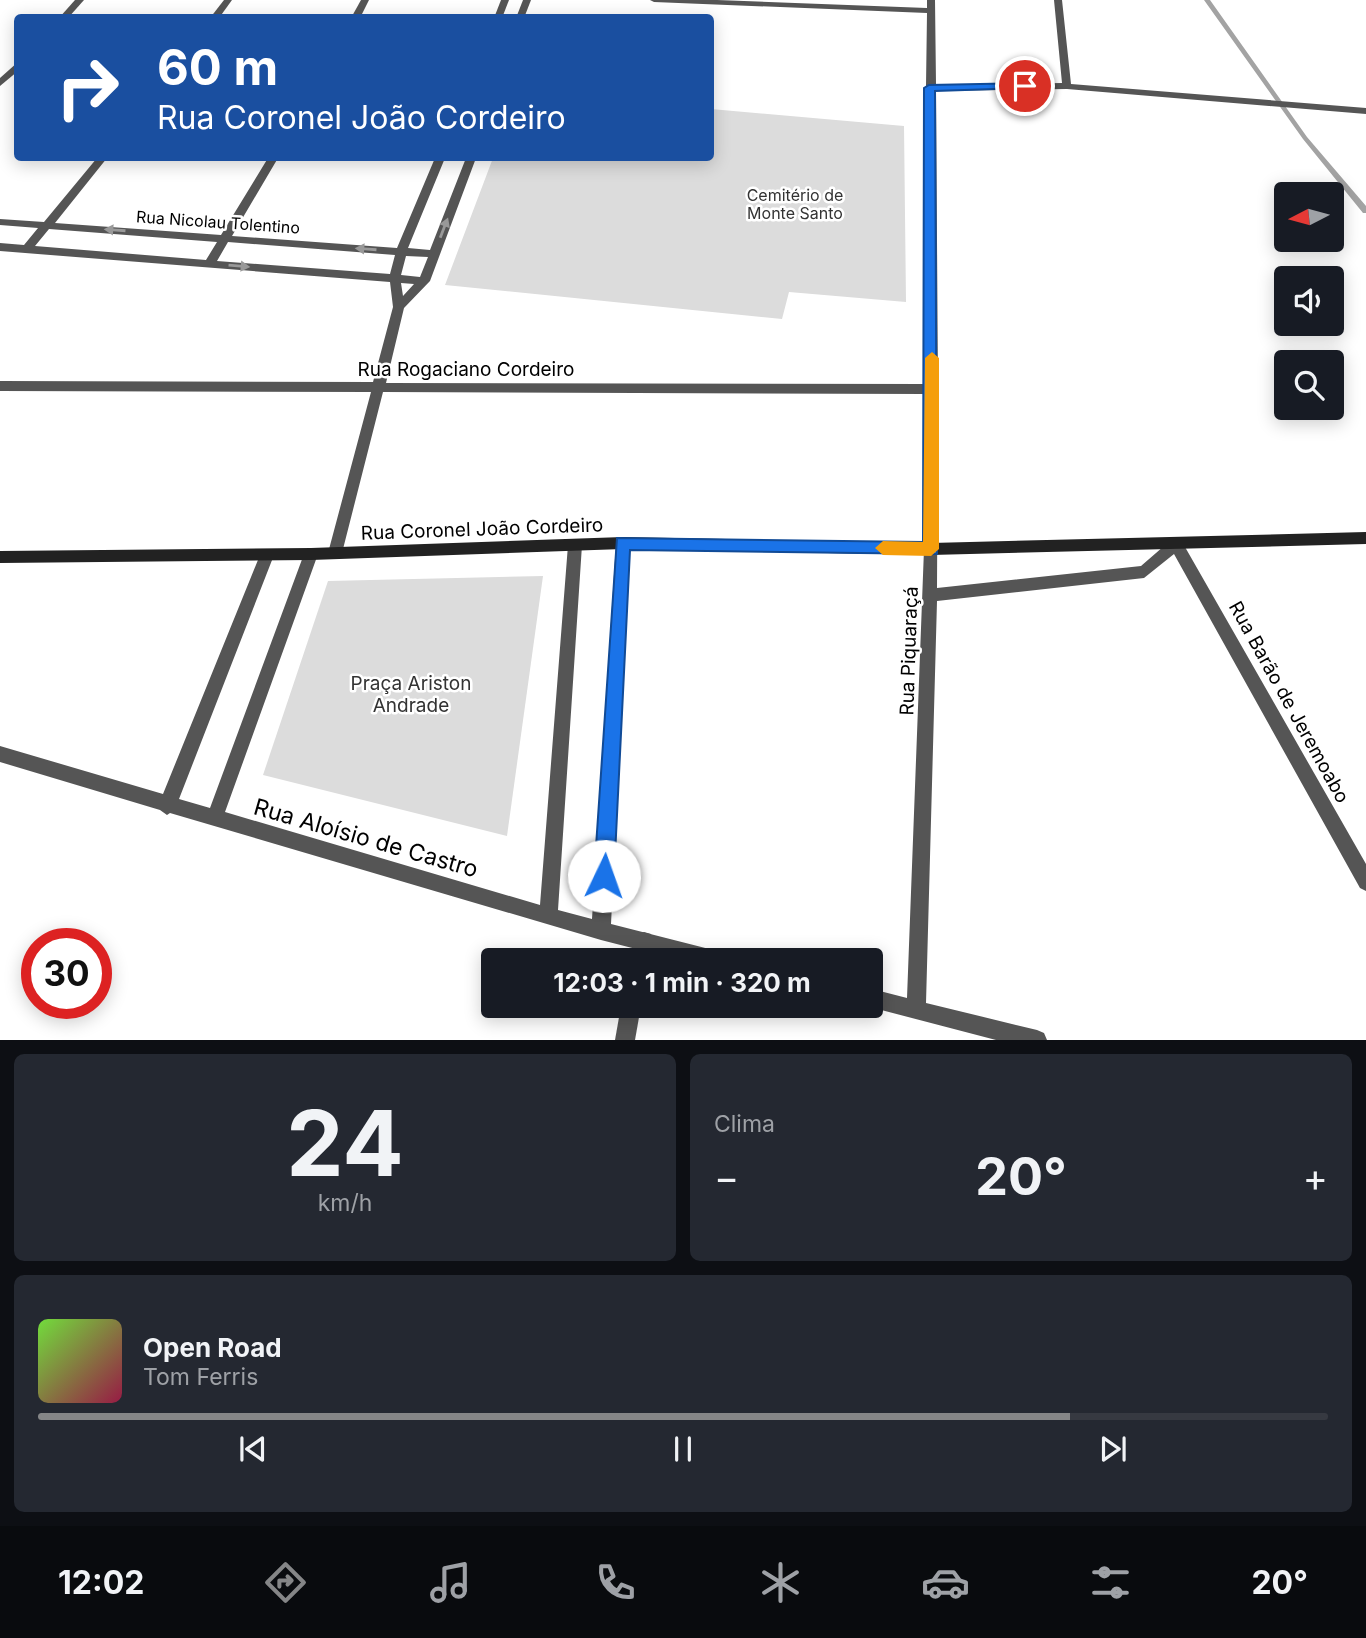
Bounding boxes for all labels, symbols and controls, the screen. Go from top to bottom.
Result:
text: 60 m [157,38,278,97]
icon: right [42,42,133,133]
pin [995,56,1055,116]
icon: arrive [1006,67,1044,105]
text: Rua Coronel João Cordeiro [157,98,566,137]
north arrow [1274,182,1344,252]
map controls [1274,182,1344,420]
park label: Cemitério de Monte Santo [747,185,843,223]
street label: Rua Nicolau Tolentino [135,206,301,238]
one-way arrow [439,217,450,238]
one-way arrow [104,224,126,235]
one-way arrow [355,243,377,254]
one-way arrow [228,261,250,272]
button: sound [1274,266,1344,336]
button: search [1274,350,1344,420]
street label: Rua Rogaciano Cordeiro [358,358,574,381]
street label: Rua Coronel João Cordeiro [360,513,604,545]
street label: Rua Piquaraçá [895,586,923,716]
street label: Rua Barão de Jeremoabo [1224,597,1354,807]
park label: Praça Ariston Andrade [351,672,471,717]
street label: Rua Aloísio de Castro [251,793,481,883]
position arrow [567,839,641,913]
speed limit sign: 30 [21,928,112,1019]
text: 12:03 · 1 min · 320 m [553,967,811,998]
text: 24 [286,1088,404,1198]
text: Clima [714,1110,775,1138]
text: 20° [975,1145,1067,1208]
text: − [714,1154,739,1200]
text: + [1303,1154,1328,1200]
text: km/h [318,1189,372,1217]
text: Open Road [143,1332,282,1363]
text: Tom Ferris [143,1363,258,1391]
icon: previous [234,1430,272,1468]
icon: pause [664,1430,702,1468]
icon: next [1094,1430,1132,1468]
icon: directions [261,1558,310,1607]
icon: music [426,1558,475,1607]
icon: phone [591,1558,640,1607]
icon: climate [756,1558,805,1607]
icon: car [921,1558,970,1607]
icon: filters [1086,1558,1135,1607]
text: 12:02 [58,1563,144,1602]
text: 20° [1251,1563,1308,1602]

